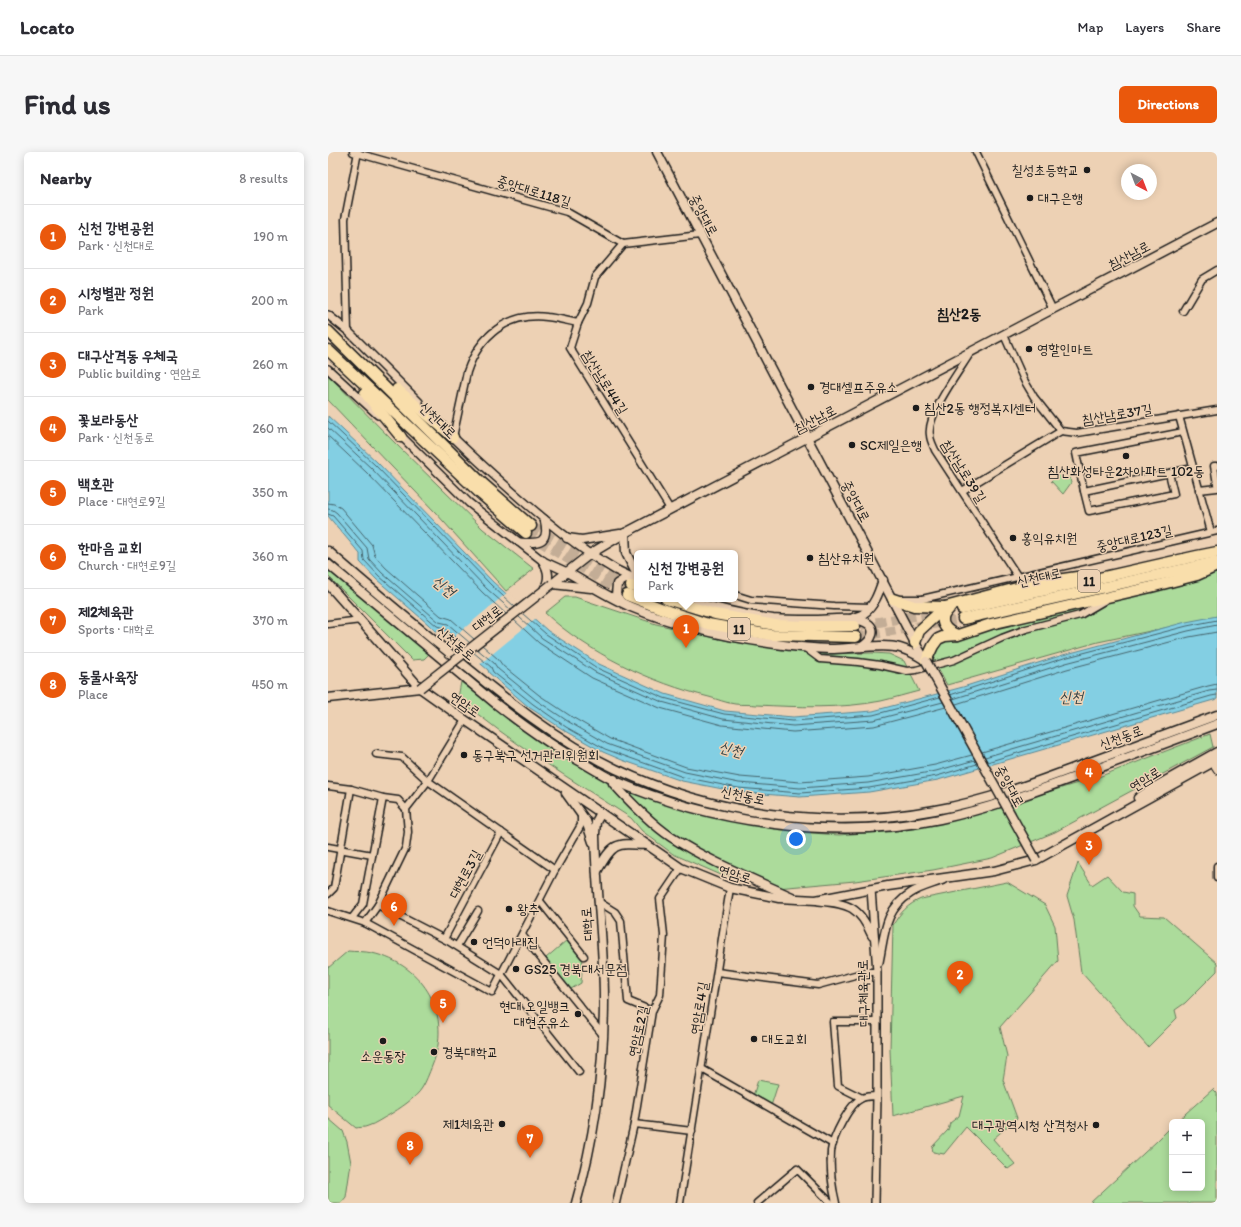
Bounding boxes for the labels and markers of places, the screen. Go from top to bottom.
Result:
place label: 칠성초등학교 [1011,162,1079,179]
marker: 칠성초등학교 [1082,165,1092,175]
place label: 대구은행 [1038,190,1083,207]
marker: 대구은행 [1025,193,1035,203]
place label: 영할인마트 [1037,341,1093,358]
marker: 영할인마트 [1024,344,1034,354]
place label: 경대셀프주유소 [819,379,898,396]
marker: 경대셀프주유소 [806,382,816,392]
place label: 침산2동 행정복지센터 [924,400,1036,417]
marker: 침산2동 행정복지센터 [911,403,921,413]
place label: SC제일은행 [860,437,922,454]
marker: SC제일은행 [847,440,857,450]
marker: 침산화성타운2차아파트 102동 [1121,451,1131,461]
place label: 침산화성타운2차아파트 102동 [1048,463,1204,480]
place label: 홍익유치원 [1021,530,1077,547]
marker: 홍익유치원 [1008,533,1018,543]
place label: 침산유치원 [818,550,874,567]
marker: 침산유치원 [805,553,815,563]
pin: 1 [673,615,699,648]
place label: 동구북구 선거관리위원회 [472,747,599,764]
marker: 동구북구 선거관리위원회 [459,750,469,760]
pin: 4 [1076,759,1102,792]
pin: 3 [1076,832,1102,865]
pin: 6 [381,893,407,926]
place label: 왕추 [517,901,540,918]
marker: 왕추 [504,904,514,914]
place label: 언덕아래집 [482,934,538,951]
marker: 언덕아래집 [469,937,479,947]
place label: GS25 경북대서문점 [524,961,627,978]
pin: 2 [947,961,973,994]
marker: GS25 경북대서문점 [511,964,521,974]
pin: 5 [430,990,456,1023]
place label: 현대 오일뱅크 대현주유소 [499,998,570,1031]
marker: 현대 오일뱅크 대현주유소 [573,1009,583,1019]
place label: 대도교회 [762,1031,807,1048]
marker: 대도교회 [749,1034,759,1044]
marker: 소운동장 [378,1036,388,1046]
place label: 경북대학교 [442,1044,498,1061]
marker: 경북대학교 [429,1047,439,1057]
place label: 소운동장 [360,1048,406,1065]
place label: 제1체육관 [442,1116,494,1133]
place label: 대구광역시청 산격청사 [972,1117,1089,1134]
marker: 제1체육관 [497,1119,507,1129]
marker: 대구광역시청 산격청사 [1091,1120,1101,1130]
pin: 7 [517,1125,543,1158]
pin: 8 [397,1132,423,1165]

